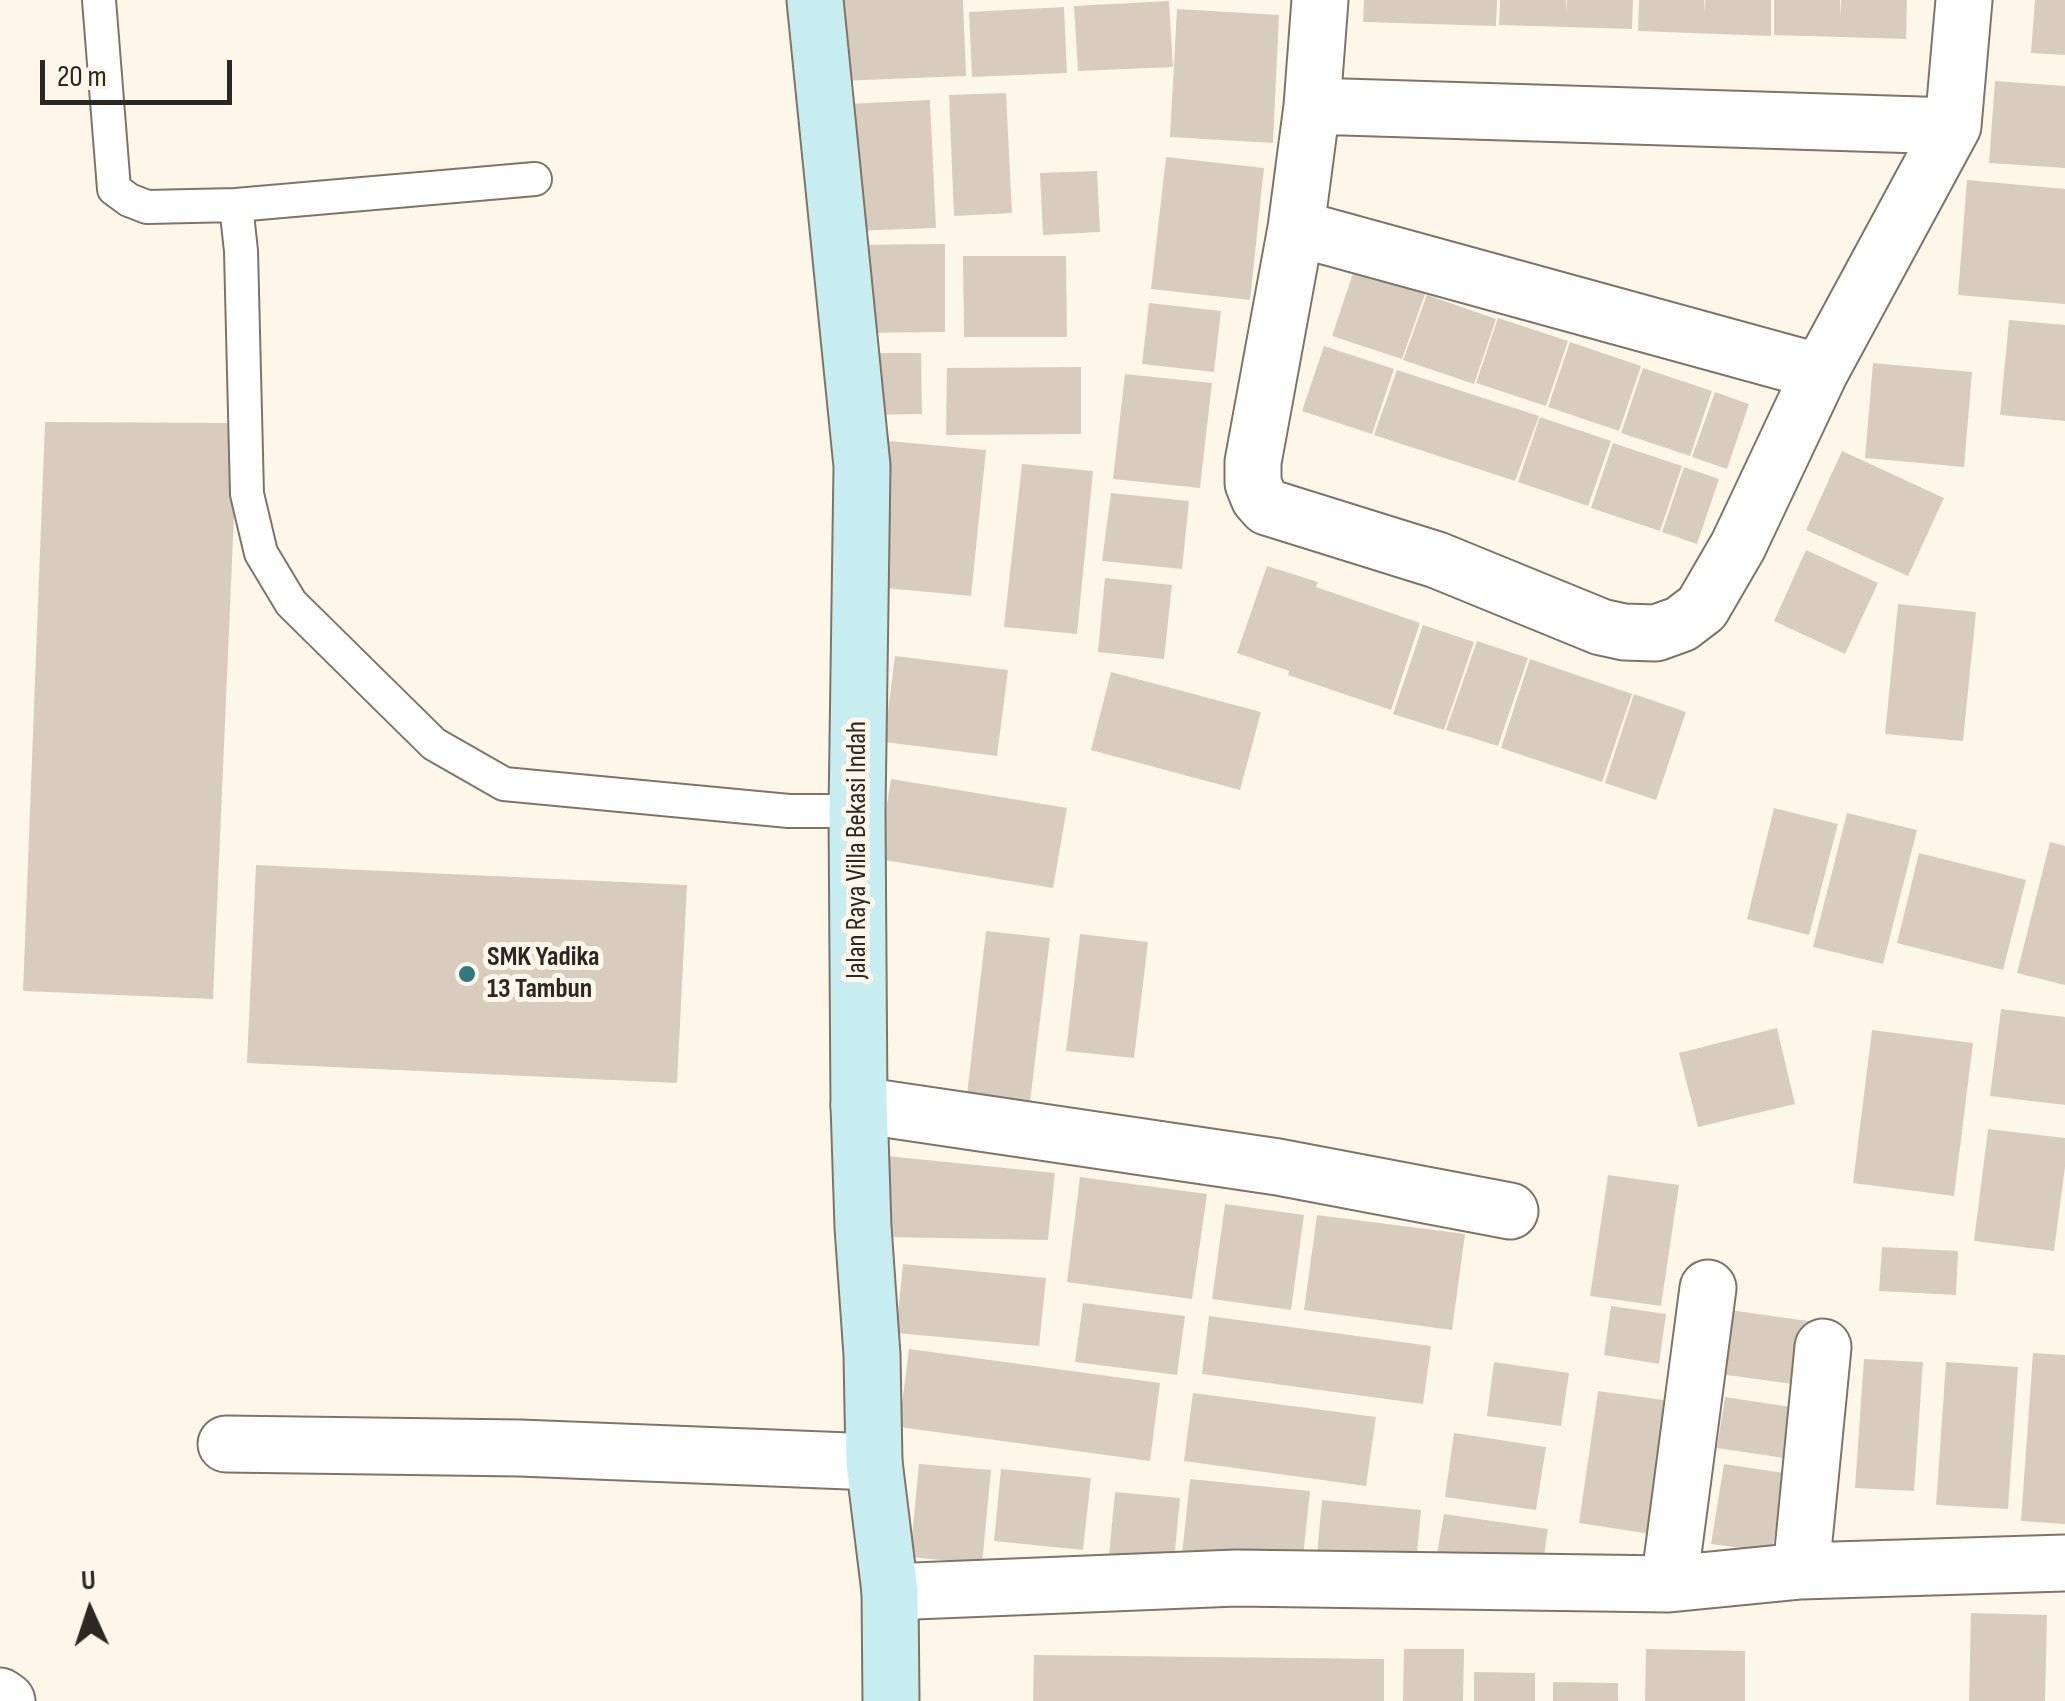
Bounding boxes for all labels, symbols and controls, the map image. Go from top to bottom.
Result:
scale bar [45,40,238,102]
text: 20 m [57,59,107,95]
street label: Jalan Raya Villa Bekasi Indah [841,721,875,979]
place label: SMK Yadika 13 Tambun [487,941,600,1007]
marker: SMK Yadika 13 Tambun [456,963,478,985]
north arrow [40,1561,140,1661]
text: U [80,1564,97,1597]

